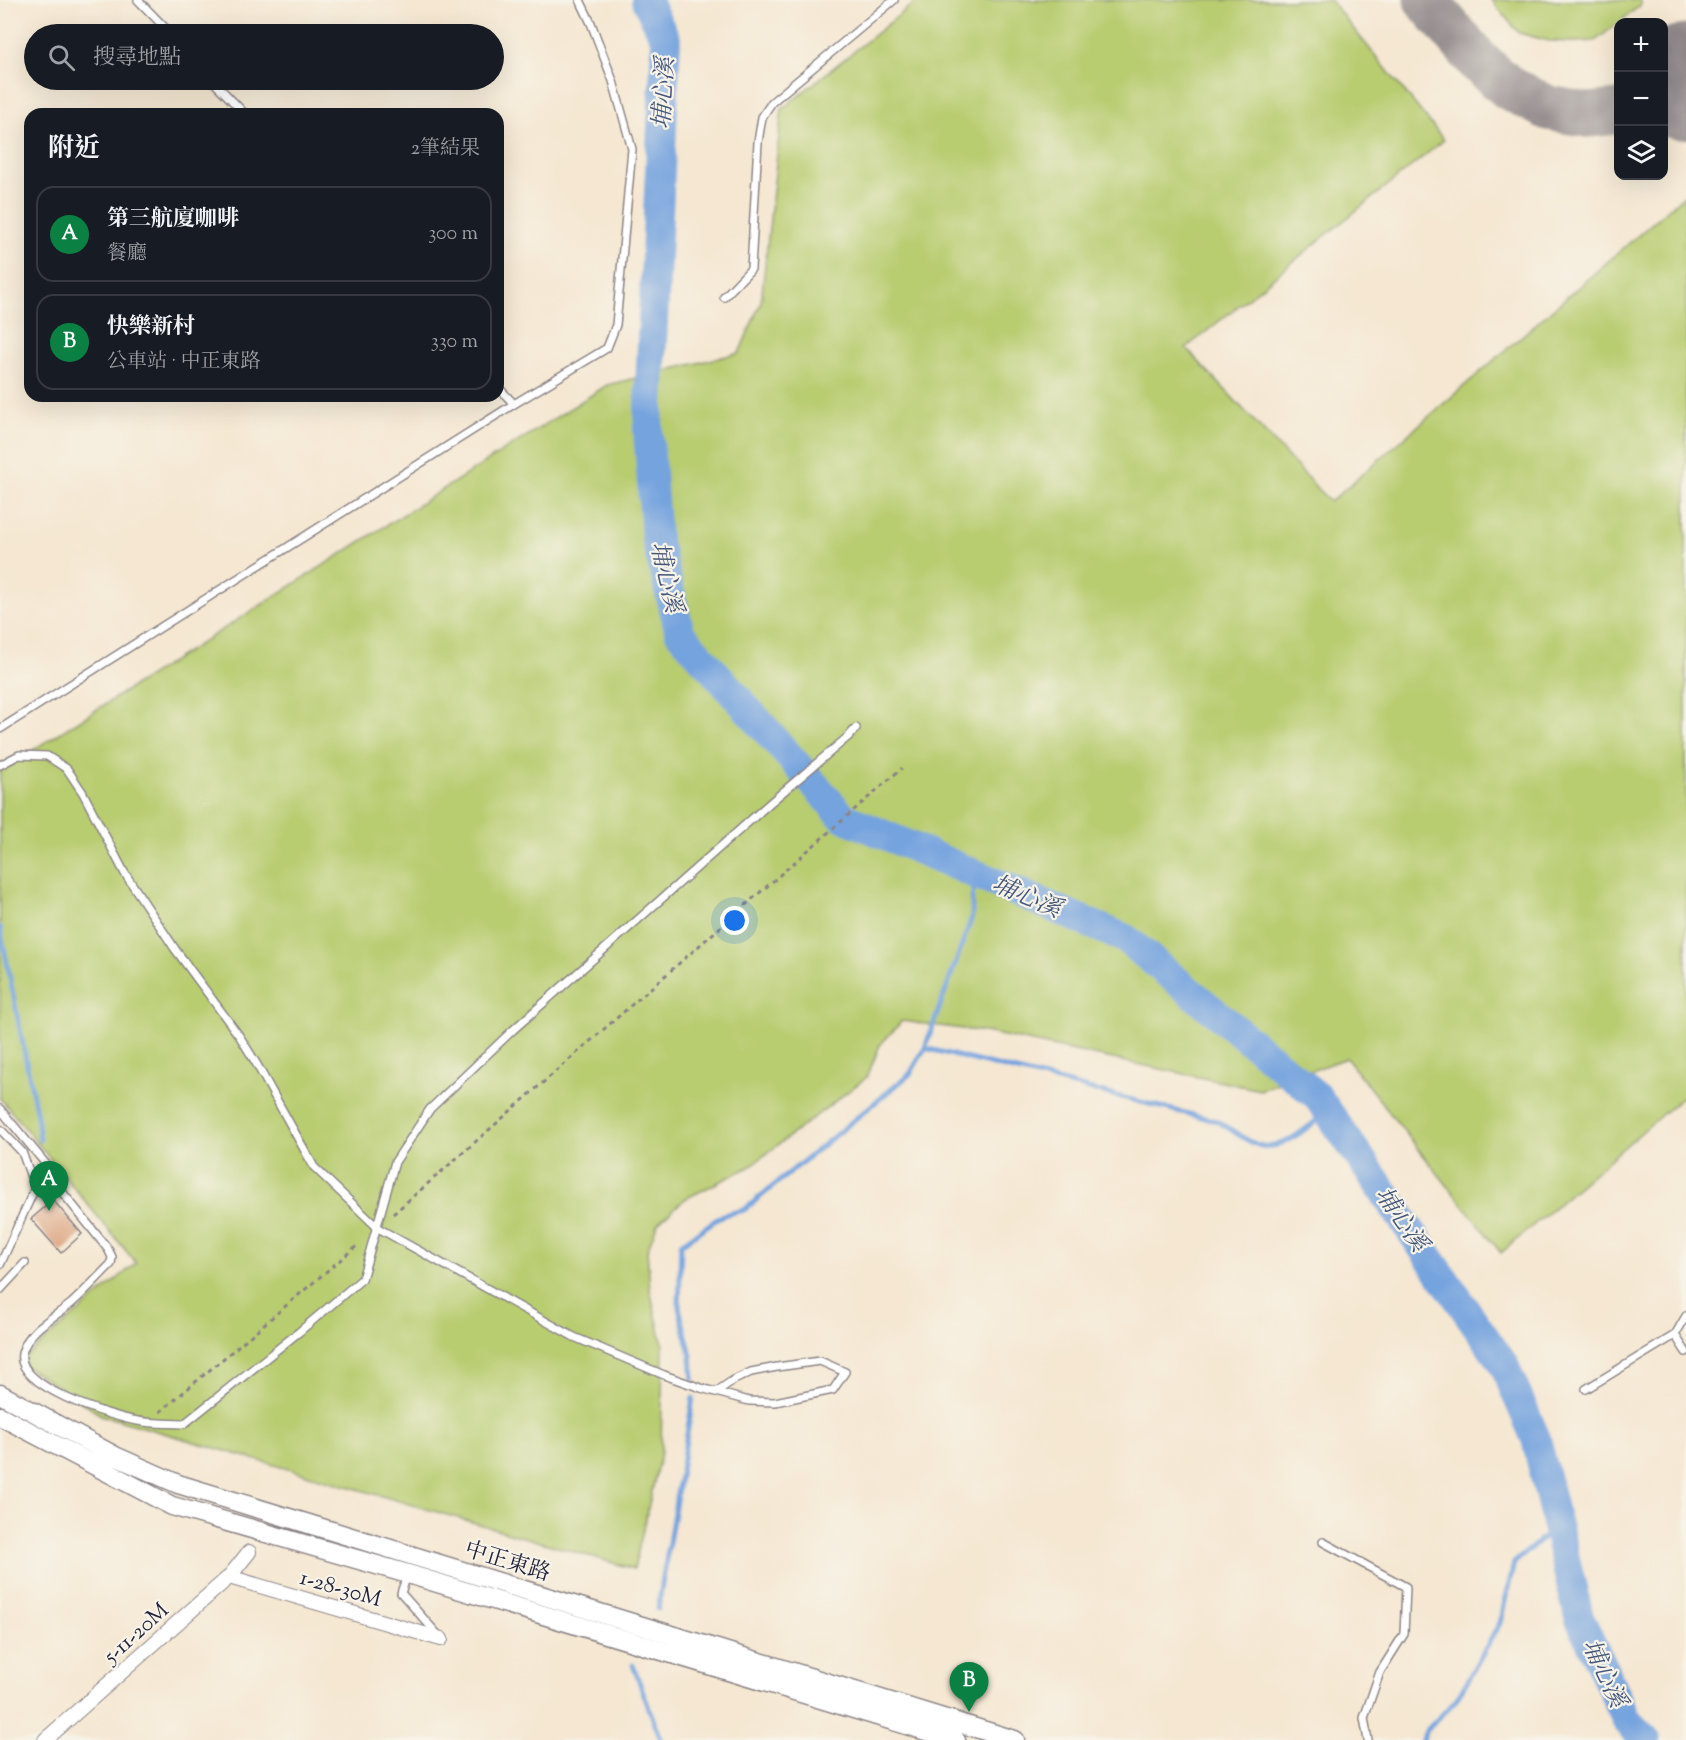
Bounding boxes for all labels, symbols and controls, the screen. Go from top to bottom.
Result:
map controls [1614,18,1668,180]
button: + [1614,18,1668,72]
search box [24,24,504,90]
icon: search [45,41,78,74]
text: 搜尋地點 [93,43,181,75]
water label: 埔心溪 [646,53,684,130]
button: − [1614,72,1668,126]
button: layers [1614,126,1668,180]
text: 附近 [48,131,100,168]
text: 2筆結果 [411,135,480,164]
text: 第三航廈咖啡 [107,204,239,236]
text: A [61,220,78,249]
text: 300 m [428,220,478,249]
text: 餐廳 [107,240,147,269]
text: 快樂新村 [107,312,195,344]
text: B [63,328,76,357]
text: 330 m [431,328,478,357]
text: 公車站 · 中正東路 [107,348,261,377]
water label: 埔心溪 [640,539,690,619]
water label: 埔心溪 [986,868,1069,929]
your location [720,906,749,935]
pin: A [29,1162,68,1211]
water label: 埔心溪 [1366,1181,1437,1262]
street label: 中正東路 [460,1535,554,1591]
street label: 1-28-30M [296,1563,385,1617]
street label: 5-11-20M [96,1596,177,1674]
water label: 埔心溪 [1573,1634,1635,1716]
pin: B [950,1662,988,1712]

